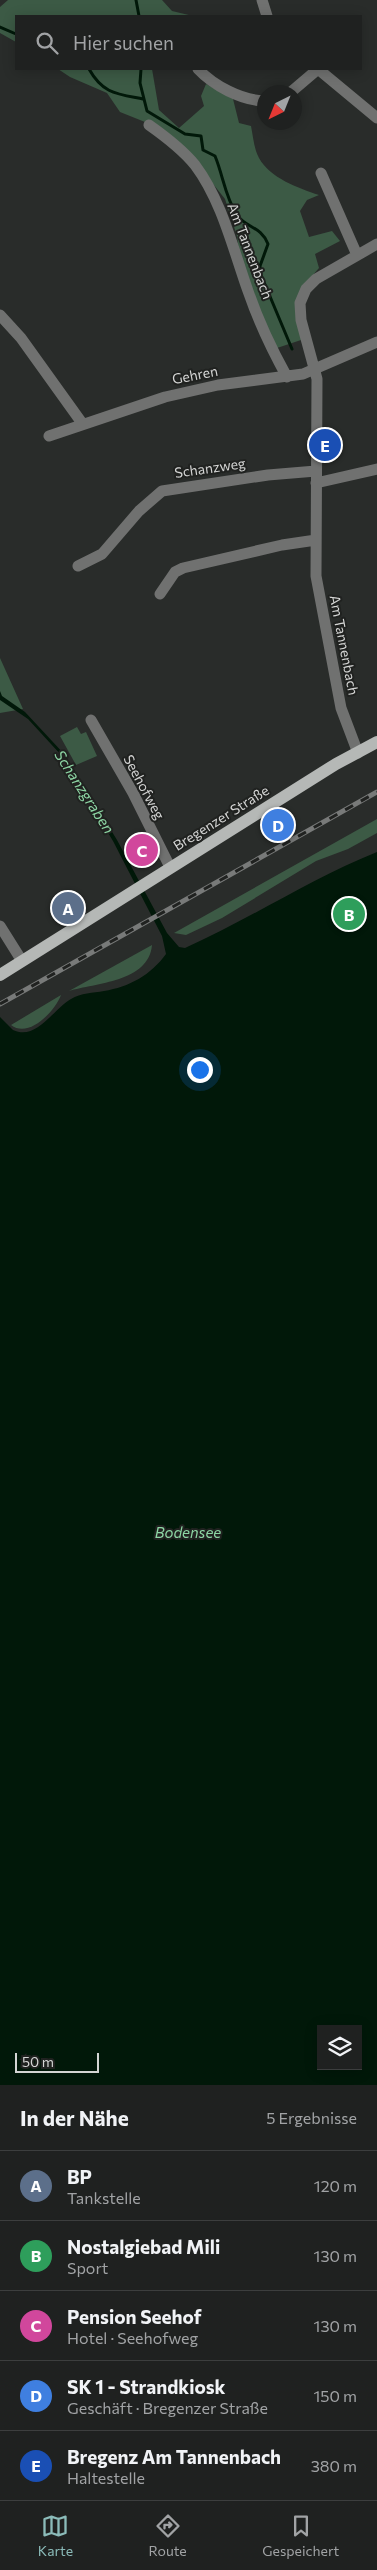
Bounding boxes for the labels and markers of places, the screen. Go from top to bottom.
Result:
pin: E [309,426,341,464]
pin: D [262,806,294,844]
pin: C [126,831,158,869]
pin: A [52,889,84,927]
pin: B [333,895,365,933]

